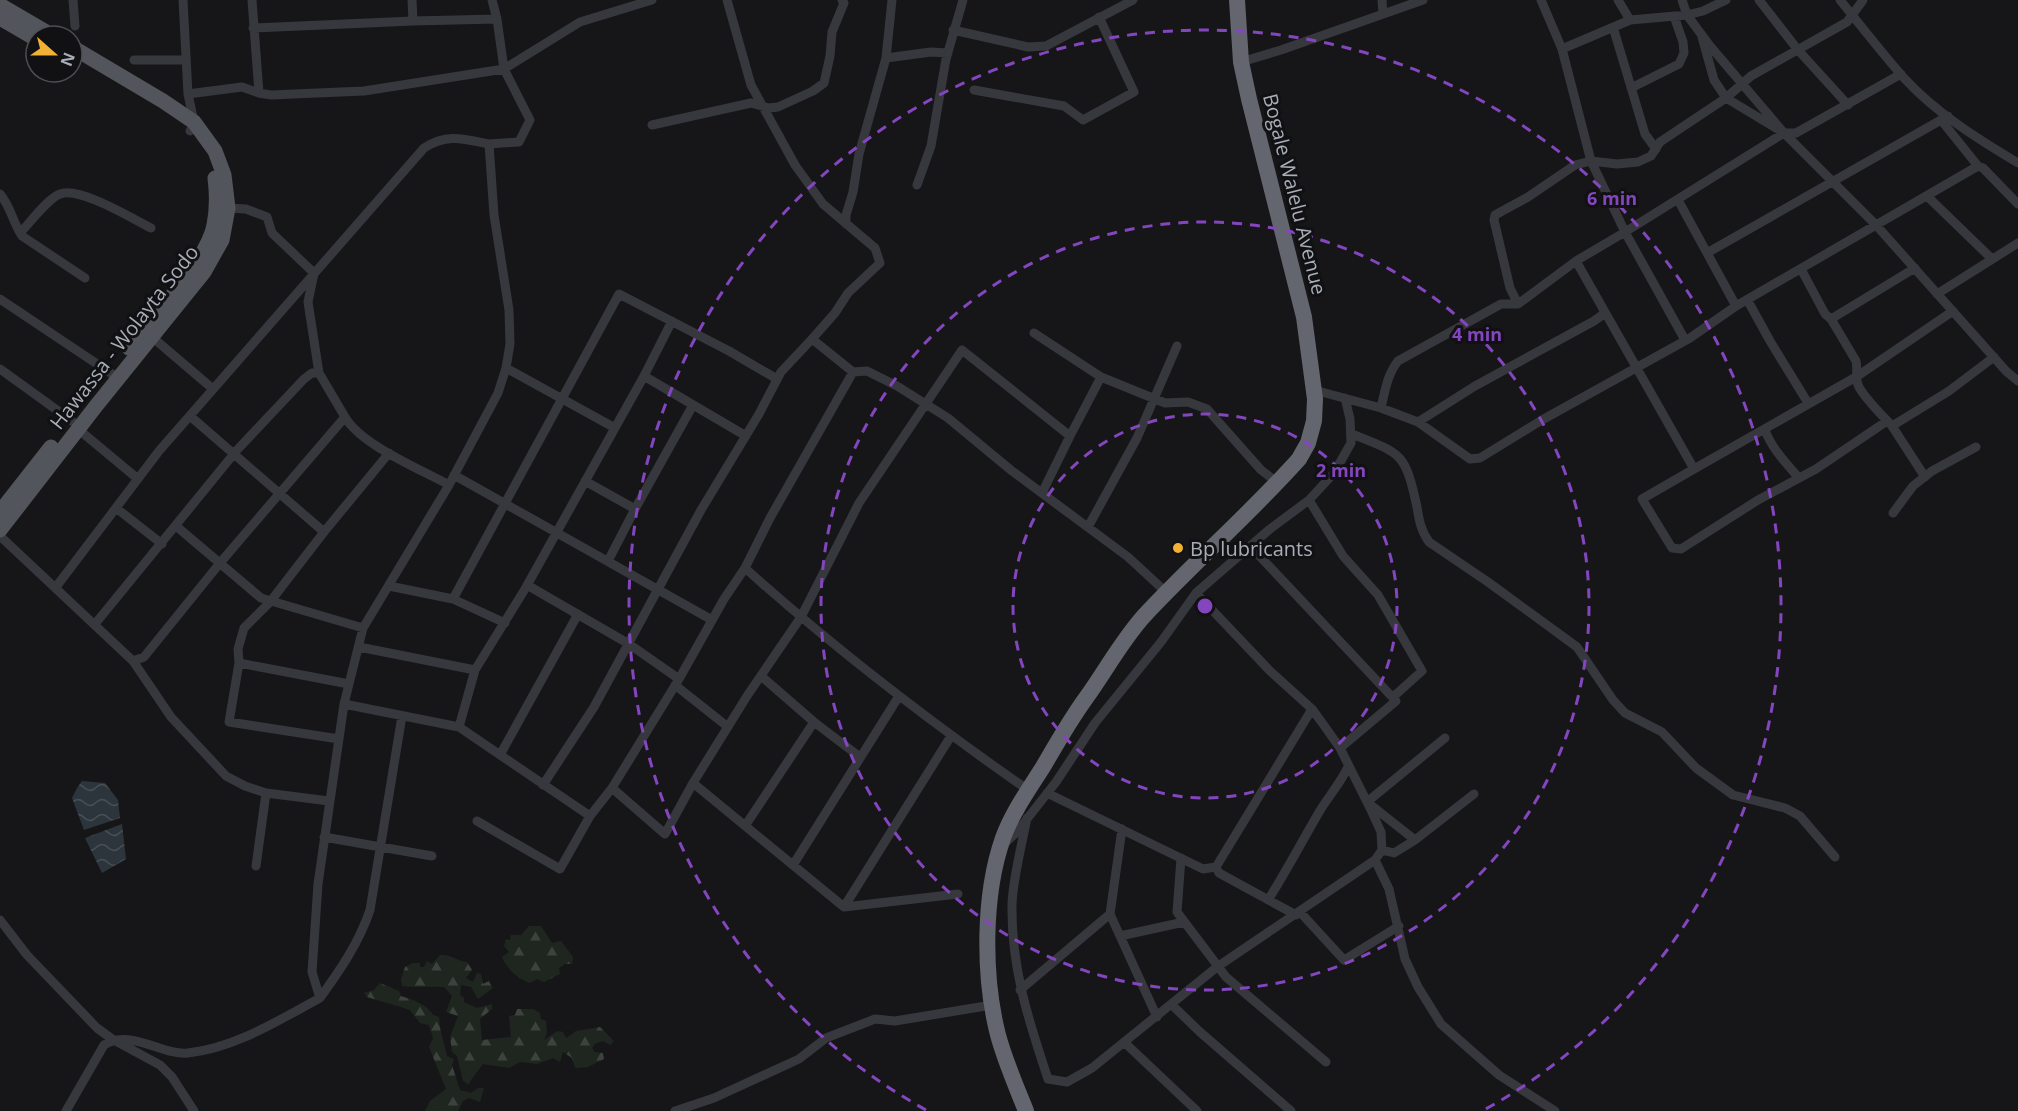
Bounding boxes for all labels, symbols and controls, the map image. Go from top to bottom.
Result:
north arrow [24,24,84,84]
text: N [55,49,81,69]
street label: Bogale Walelu Avenue [1257,91,1333,297]
text: 6 min [1587,186,1637,210]
street label: Hawassa - Wolayta Sodo [44,239,204,435]
text: 4 min [1452,322,1502,346]
text: 2 min [1316,458,1366,482]
place label: Bp lubricants [1190,535,1313,562]
marker: Bp lubricants [1171,541,1185,555]
centre of rings [1195,596,1215,616]

